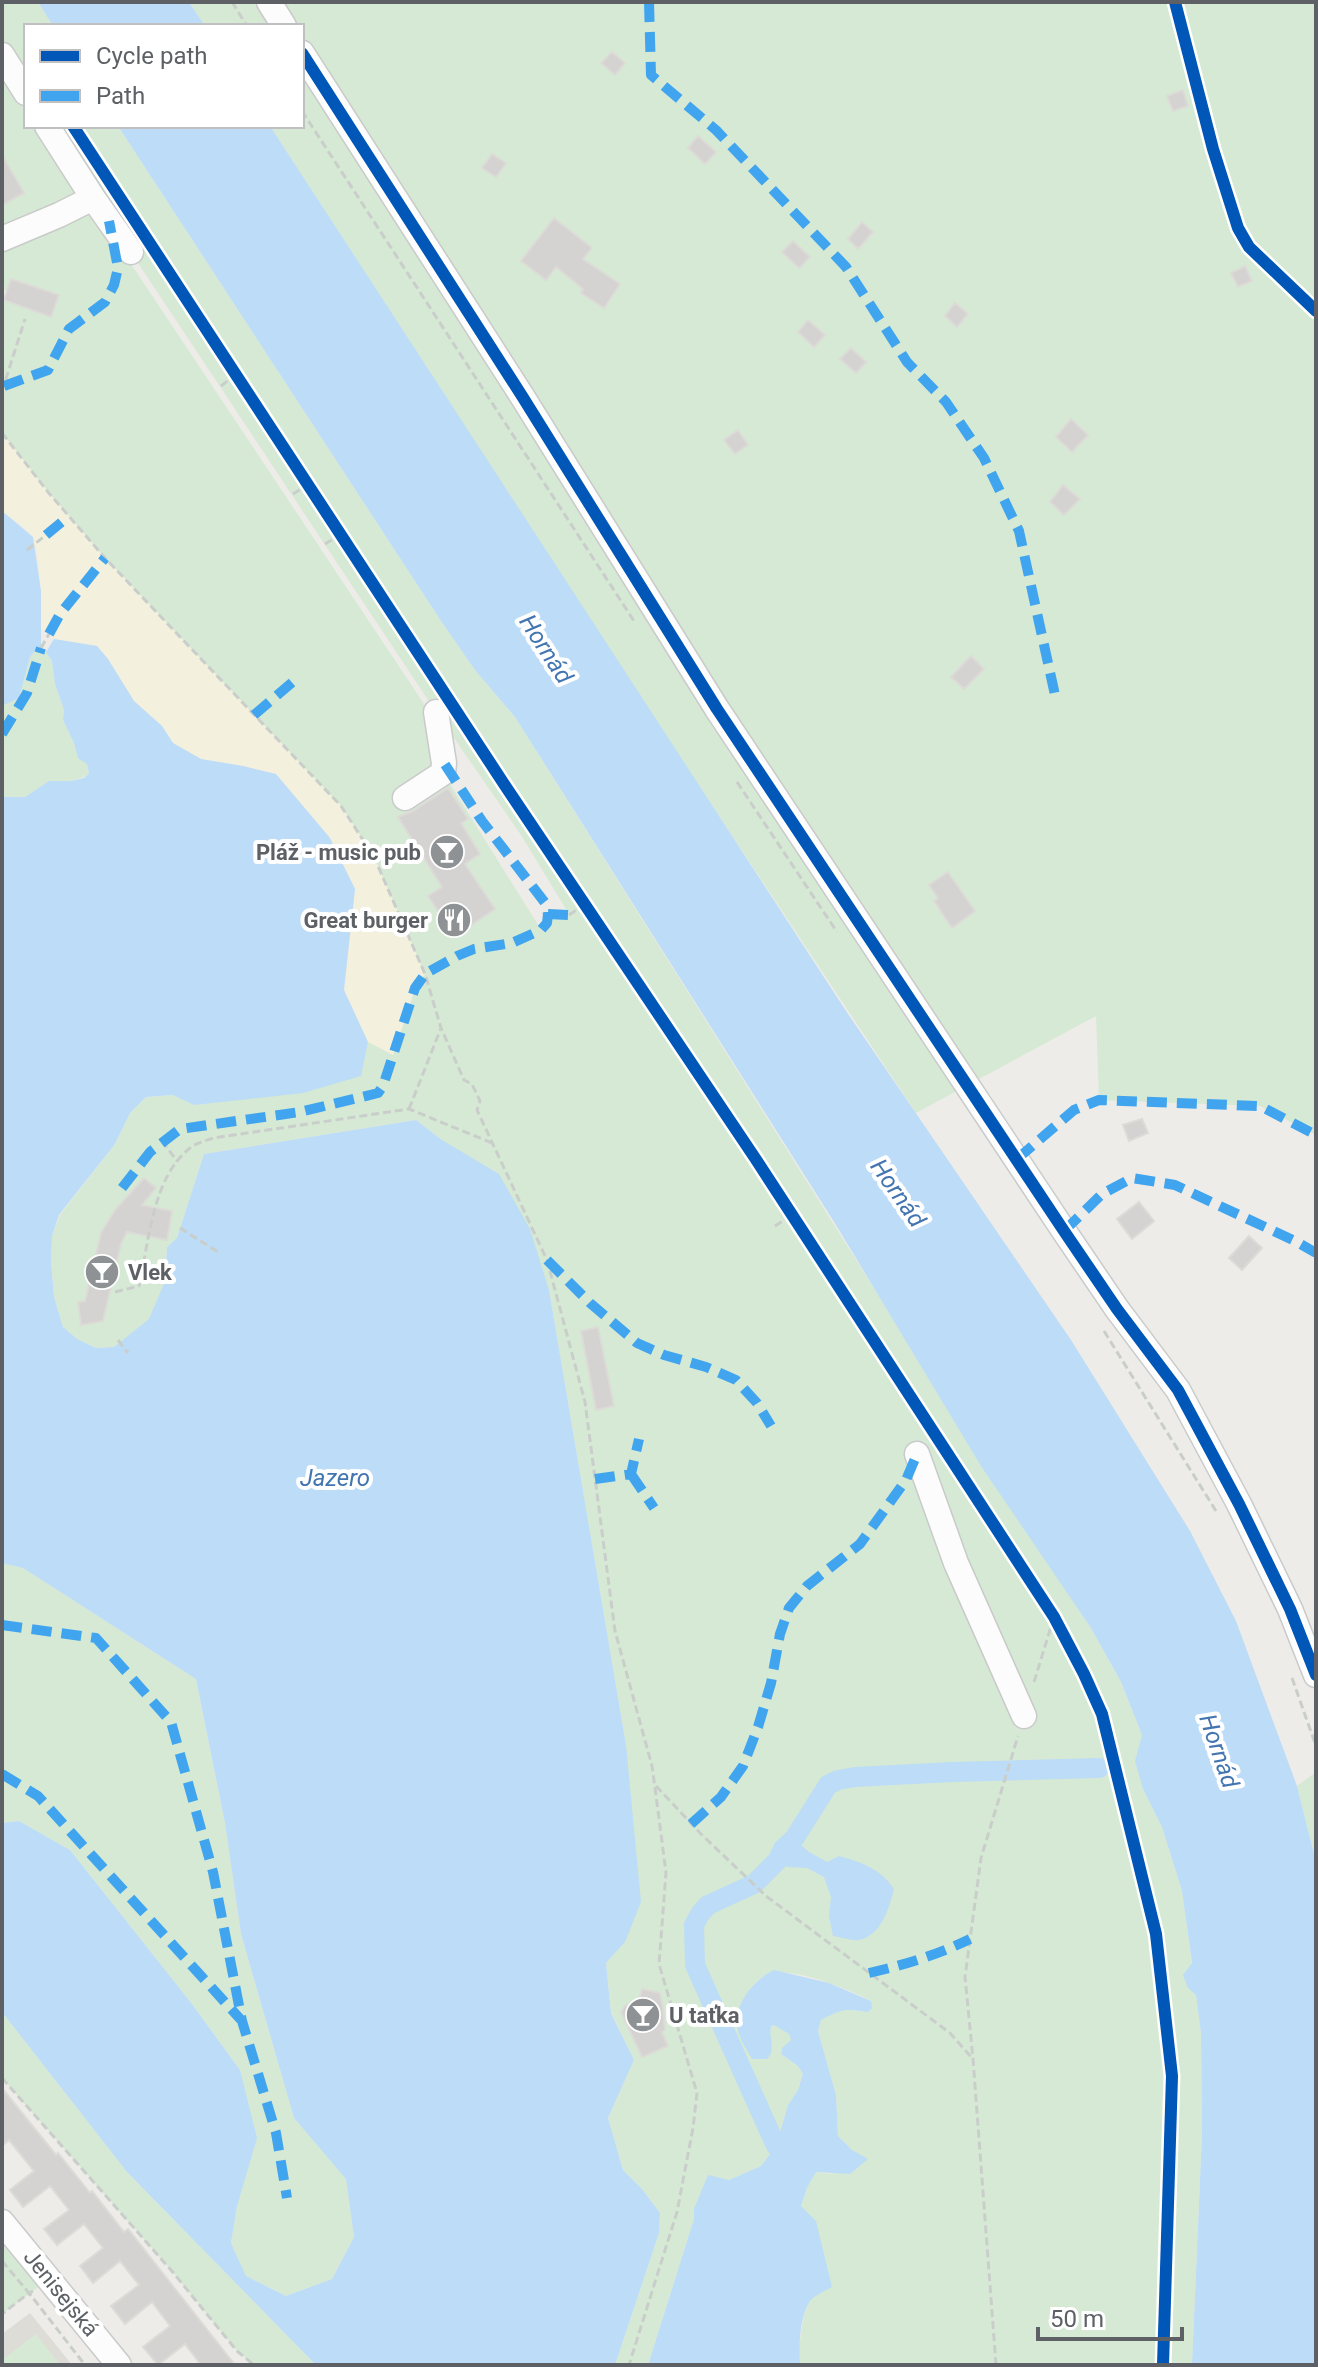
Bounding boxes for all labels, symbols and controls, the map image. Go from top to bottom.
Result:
legend [24,24,304,128]
text: Cycle path [96,42,208,70]
text: Path [96,82,145,110]
water label: Hornád [513,609,579,689]
bar icon: Pláž - music pub [428,833,466,871]
place label: Pláž - music pub [256,840,421,865]
restaurant icon: Great burger [435,901,473,939]
place label: Great burger [304,908,428,933]
water label: Hornád [865,1154,932,1233]
bar icon: Vlek [83,1253,121,1291]
place label: Vlek [128,1260,172,1285]
water label: Jazero [300,1464,370,1492]
water label: Hornád [1193,1710,1245,1793]
bar icon: U taťka [624,1996,662,2034]
place label: U taťka [669,2003,740,2028]
street label: Jenisejská [19,2245,103,2341]
scale bar [1038,2291,1182,2341]
text: 50 m [1050,2305,1104,2333]

